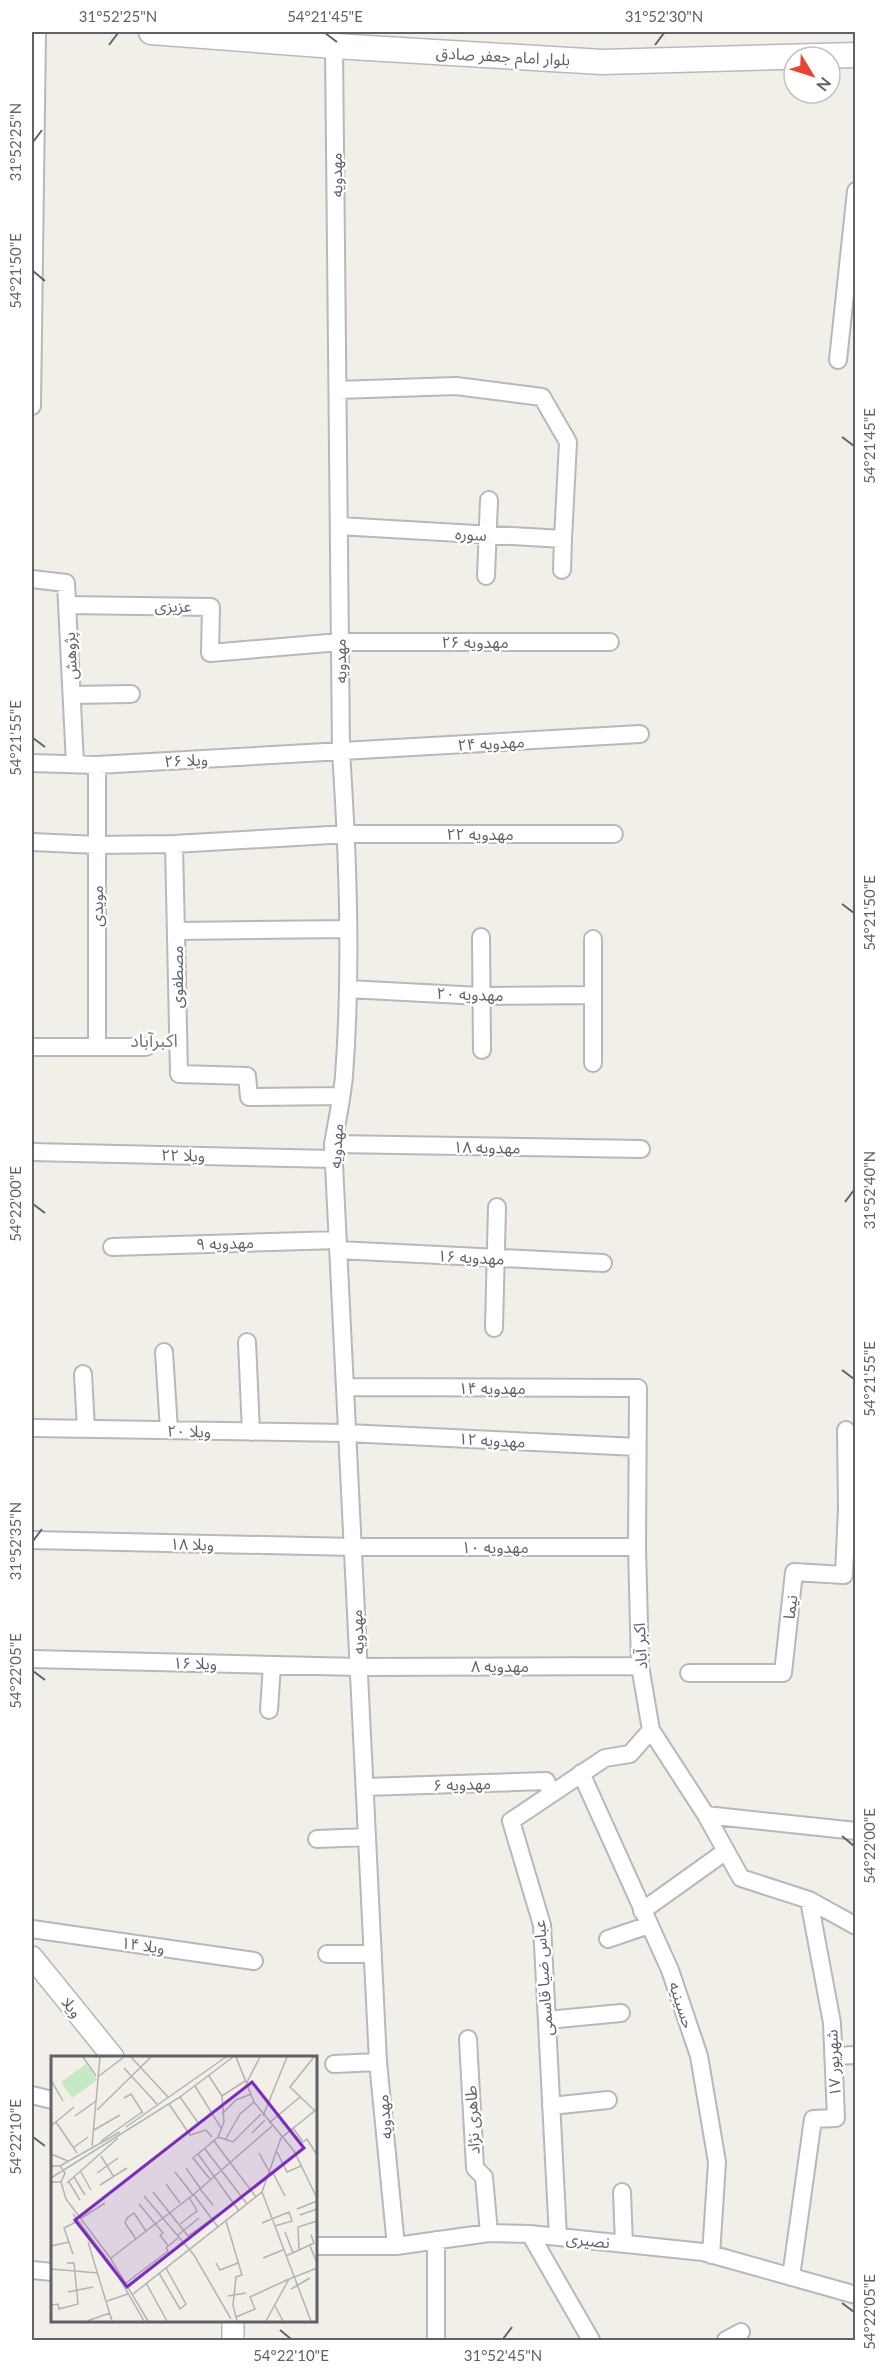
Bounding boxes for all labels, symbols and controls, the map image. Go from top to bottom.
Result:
text: 31°52'25"N [79,7,157,25]
text: 54°21'45"E [287,7,363,25]
text: 31°52'30"N [625,7,703,25]
street label: بلوار امام جعفر صادق [435,42,571,72]
north arrow [782,45,842,105]
text: N [813,74,835,95]
text: 31°52'25"N [6,103,24,181]
street label: مهدویه [326,152,346,198]
text: 54°21'50"E [6,233,24,309]
text: 54°21'45"E [860,408,878,484]
street label: سوره [455,523,487,545]
street label: عزیزی [154,596,192,616]
street label: پژوهش [59,632,82,680]
street label: مهدویه ۲۶ [441,632,509,652]
street label: مهدویه [330,638,350,684]
text: 54°21'55"E [6,700,24,776]
street label: مهدویه ۲۴ [457,731,525,755]
street label: ویلا ۲۶ [164,749,208,771]
street label: مهدویه ۲۲ [446,824,514,844]
text: 54°21'50"E [860,875,878,951]
street label: مویدی [87,885,107,927]
street label: مصطفوی [167,946,187,1008]
street label: مهدویه ۲۰ [436,983,504,1005]
district label: اکبرآباد [130,1029,178,1052]
street label: مهدویه [325,1123,347,1169]
street label: مهدویه ۱۸ [453,1136,521,1158]
street label: ویلا ۲۲ [161,1145,205,1165]
text: 31°52'40"N [860,1151,878,1229]
text: 54°22'00"E [6,1166,24,1242]
street label: مهدویه ۹ [196,1232,254,1254]
street label: مهدویه ۱۶ [437,1245,505,1269]
text: 54°21'55"E [860,1341,878,1417]
street label: مهدویه ۱۴ [458,1378,526,1398]
street label: ویلا ۲۰ [167,1421,211,1441]
street label: مهدویه ۱۲ [458,1428,526,1452]
text: 31°52'35"N [6,1502,24,1580]
street label: ویلا ۱۸ [170,1534,214,1554]
street label: مهدویه ۱۰ [461,1537,529,1557]
street label: نیما [779,1594,800,1620]
street label: مهدویه [346,1609,368,1655]
street label: اکبر آباد [629,1622,651,1670]
text: 54°22'05"E [6,1633,24,1709]
street label: ویلا ۱۶ [173,1653,217,1673]
street label: مهدویه ۸ [471,1656,529,1676]
street label: مهدویه ۶ [433,1773,491,1795]
text: 54°22'00"E [860,1808,878,1884]
street label: عباس ضیا قاسمی [529,1919,557,2037]
street label: ویلا ۱۴ [120,1932,166,1958]
street label: حسینیه [666,1979,699,2031]
street label: ویلا [57,1992,87,2022]
street label: ۱۷ شهریور [821,2029,845,2097]
inset map [51,2056,316,2321]
street label: طاهری نژاد [460,2085,484,2155]
street label: مهدویه [372,2094,396,2140]
text: 54°22'10"E [6,2099,24,2175]
street label: نصیری [565,2228,611,2252]
text: 54°22'05"E [860,2274,878,2350]
text: 54°22'10"E [253,2346,329,2364]
text: 31°52'45"N [464,2346,542,2364]

